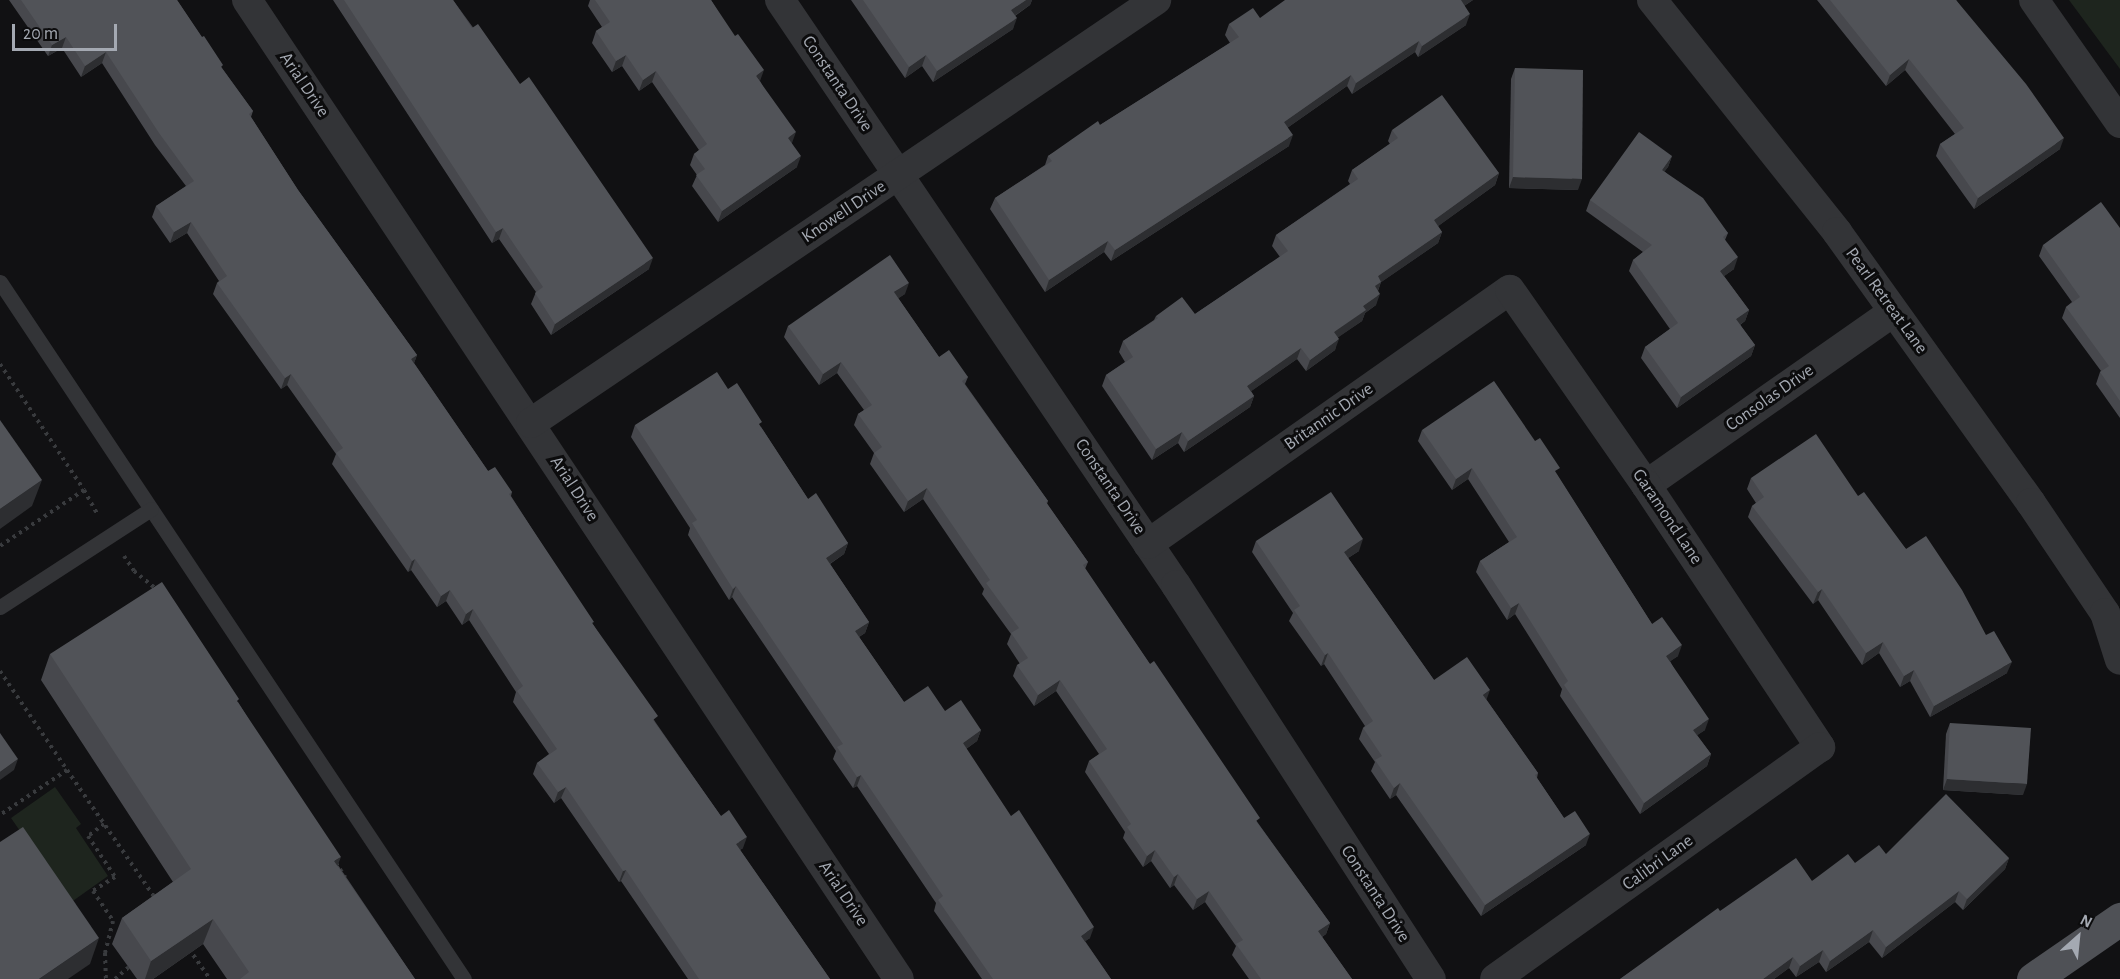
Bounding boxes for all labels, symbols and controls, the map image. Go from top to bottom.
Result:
scale bar [15,12,120,50]
text: 20 m [23,25,58,43]
street label: Constanta Drive [797,32,877,136]
street label: Arial Drive [274,48,334,122]
street label: Knowell Drive [798,176,890,248]
street label: Pearl Retreat Lane [1840,244,1932,358]
street label: Consolas Drive [1722,360,1818,436]
street label: Britannic Drive [1280,378,1378,456]
street label: Constanta Drive [1070,435,1150,539]
street label: Arial Drive [545,452,603,526]
street label: Garamond Lane [1627,465,1707,569]
street label: Calibri Lane [1619,830,1697,896]
street label: Constanta Drive [1336,841,1414,947]
street label: Arial Drive [813,857,873,931]
north arrow [2048,907,2108,967]
text: N [2078,911,2095,931]

